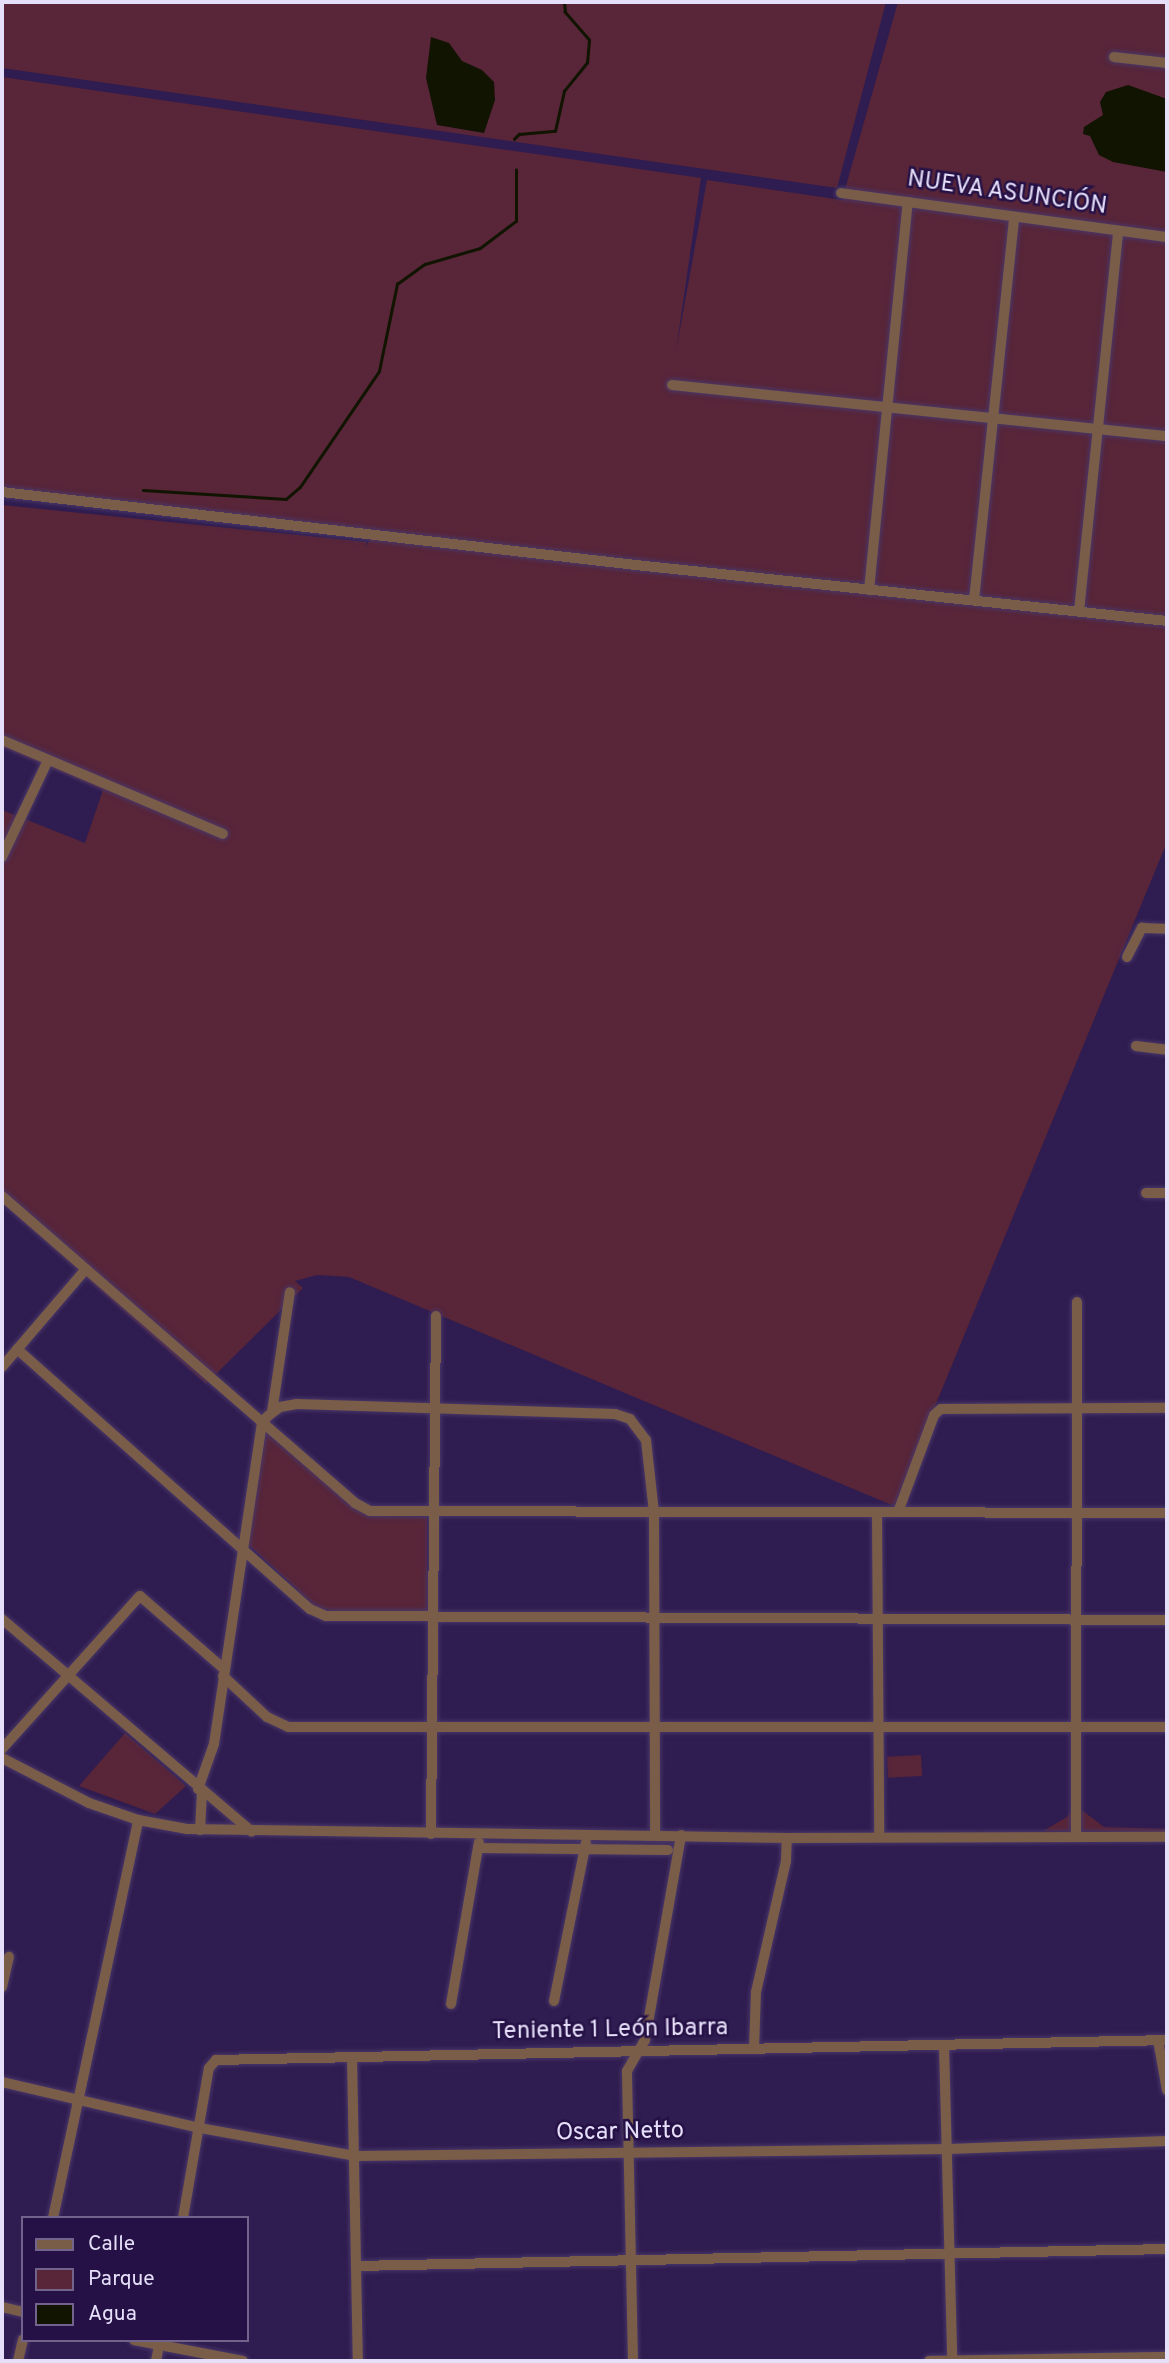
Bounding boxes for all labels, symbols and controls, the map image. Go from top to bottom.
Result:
street label: NUEVA ASUNCIÓN [904,166,1110,222]
street label: Teniente 1 León Ibarra [492,2015,728,2047]
street label: Oscar Netto [556,2117,684,2149]
legend [21,2216,248,2342]
text: Calle [88,2231,135,2258]
text: Parque [88,2266,155,2293]
text: Agua [88,2301,137,2328]

